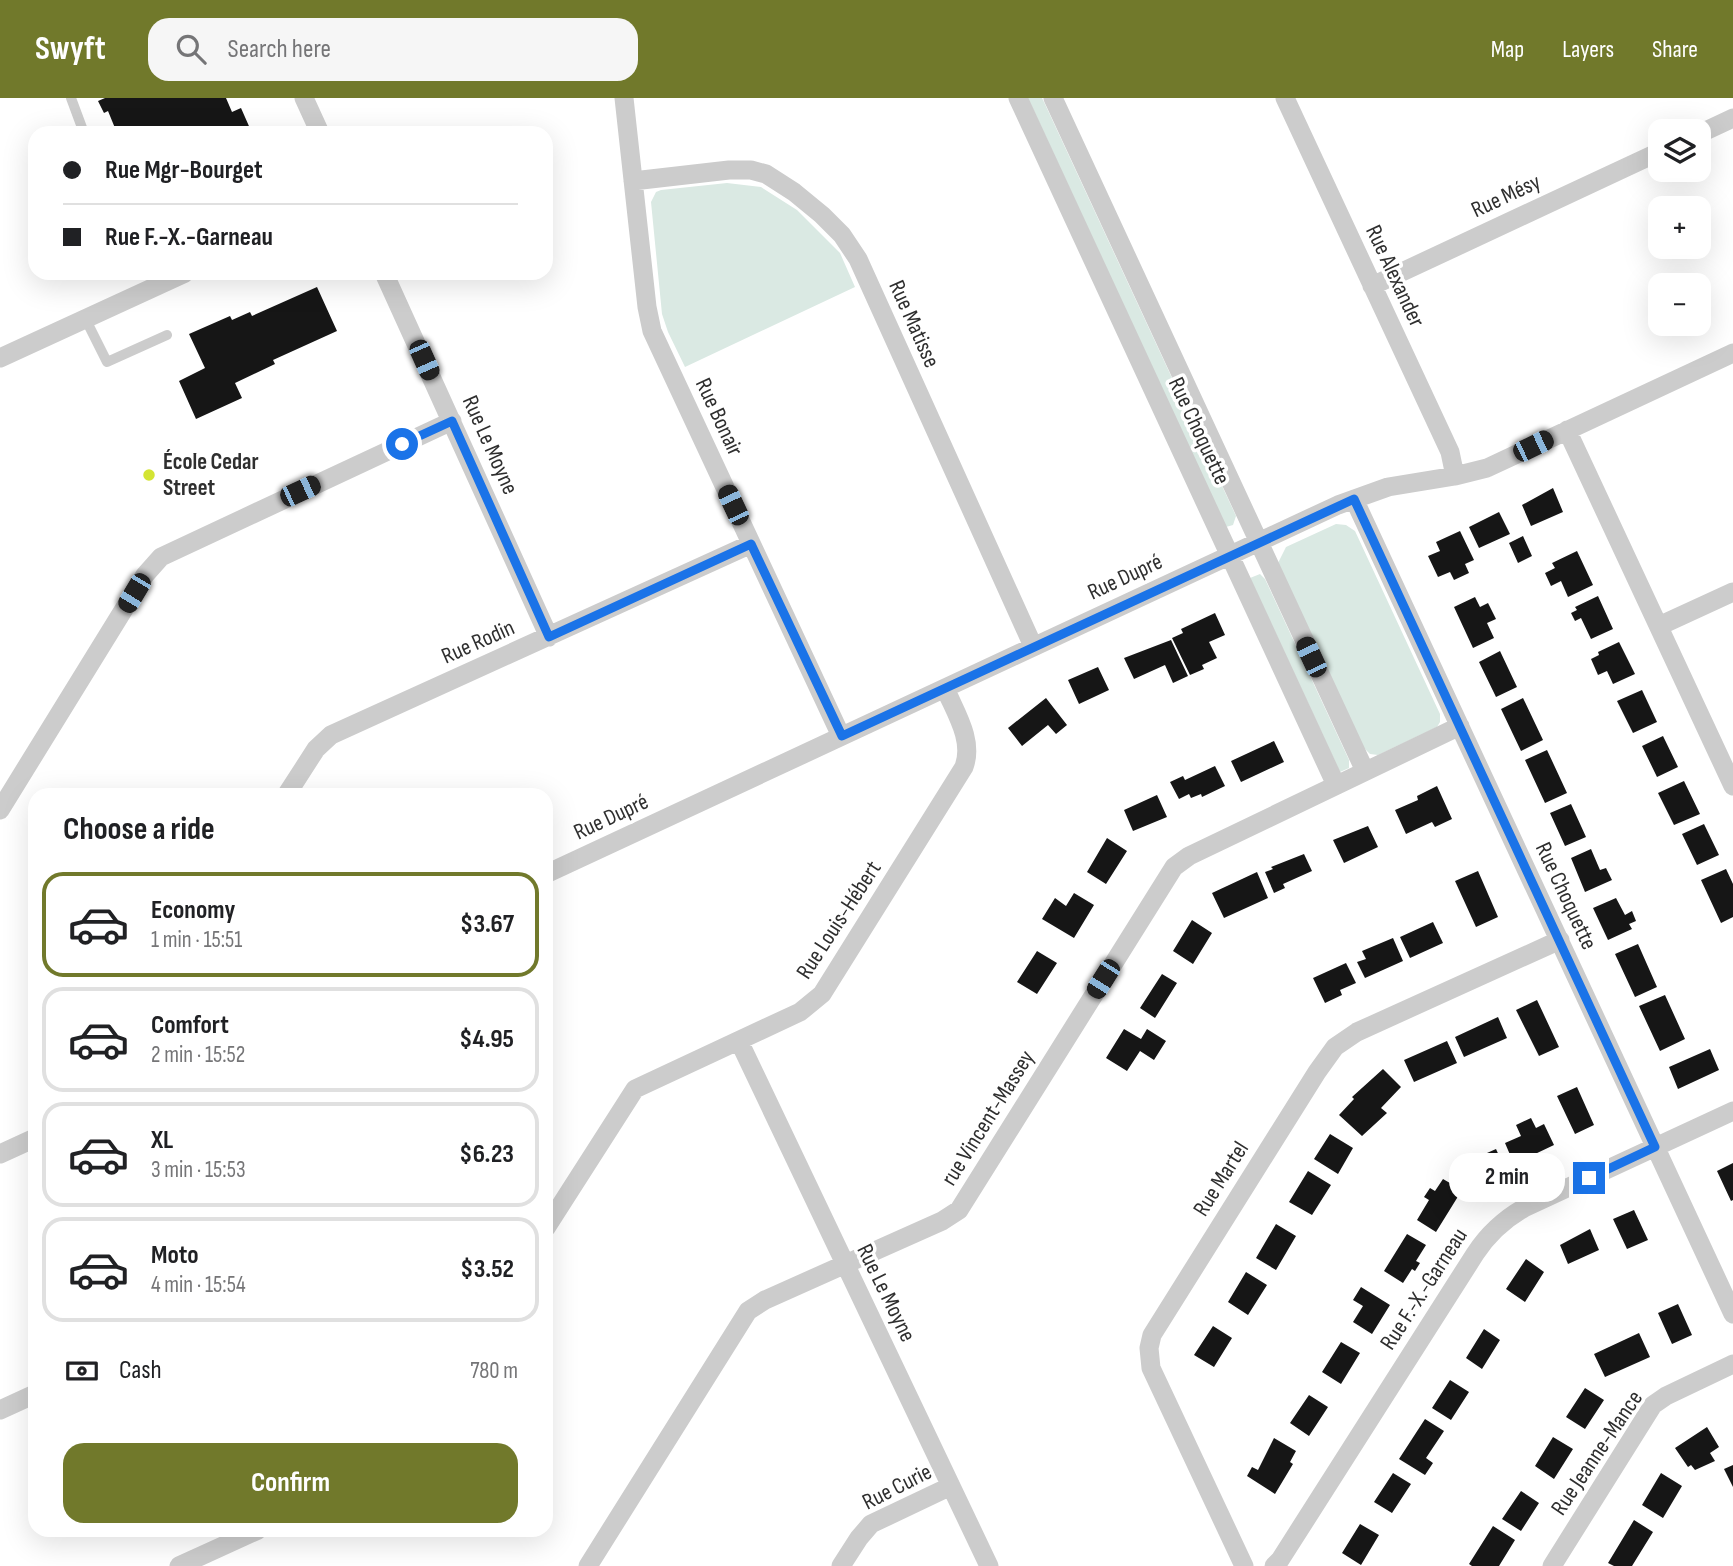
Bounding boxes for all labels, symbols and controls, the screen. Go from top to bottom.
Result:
search box [148,18,638,81]
text: Swyft [35,29,106,69]
icon: search [172,30,210,68]
text: Search here [228,34,331,65]
text: Map [1491,35,1524,64]
text: Layers [1562,35,1614,64]
text: Share [1652,35,1698,64]
map controls [1648,119,1711,336]
button: layers [1648,119,1711,182]
text: Rue Mgr-Bourget [105,155,263,186]
street label: Rue Mésy [1467,168,1545,224]
button: + [1648,196,1711,259]
street label: Rue Alexander [1359,221,1431,332]
text: Rue F.-X.-Garneau [105,222,273,253]
button: − [1648,273,1711,336]
street label: Rue Matisse [882,276,946,372]
car [406,337,443,383]
street label: Rue Choquette [1162,373,1236,489]
street label: Rue Bonair [689,374,749,461]
street label: Rue Le Moyne [456,391,524,499]
car [1510,427,1557,465]
route start [386,428,418,460]
place label: École Cedar Street [163,448,259,502]
marker: École Cedar Street [141,467,157,483]
car [277,473,324,509]
car [715,482,752,528]
street label: Rue Dupré [1083,548,1167,606]
car [115,570,154,616]
street label: Rue Rodin [437,614,519,670]
car [1293,634,1330,680]
street label: Rue Dupré [569,788,653,846]
text: Choose a ride [63,810,215,849]
street label: Rue Choquette [1529,838,1603,954]
street label: Rue Louis-Hébert [790,856,888,984]
icon: car [67,893,130,956]
text: Economy [151,895,235,926]
text: $3.67 [460,909,514,940]
text: 1 min · 15:51 [151,926,242,954]
car [1083,956,1124,1002]
icon: car [67,1008,130,1071]
text: Comfort [151,1010,229,1041]
text: $4.95 [459,1024,514,1055]
text: 2 min · 15:52 [151,1041,245,1069]
street label: rue Vincent-Massey [935,1045,1041,1191]
icon: car [67,1123,130,1186]
text: XL [151,1125,173,1156]
street label: Rue Martel [1187,1136,1255,1222]
text: $6.23 [459,1139,514,1170]
callout: 2 min [1449,1154,1564,1202]
text: 3 min · 15:53 [151,1156,246,1184]
route end [1573,1162,1605,1194]
text: 2 min [1485,1163,1529,1191]
street label: Rue F.-X.-Garneau [1374,1223,1474,1355]
icon: car [67,1238,130,1301]
text: Moto [151,1240,199,1271]
street label: Rue Le Moyne [850,1240,922,1346]
text: $3.52 [460,1254,514,1285]
text: 4 min · 15:54 [151,1271,246,1299]
icon: cash [63,1352,101,1390]
text: Cash [119,1355,162,1386]
text: 780 m [470,1357,518,1385]
street label: Rue Jeanne-Mance [1545,1385,1649,1521]
button: Confirm [63,1443,518,1523]
street label: Rue Curie [858,1458,936,1516]

